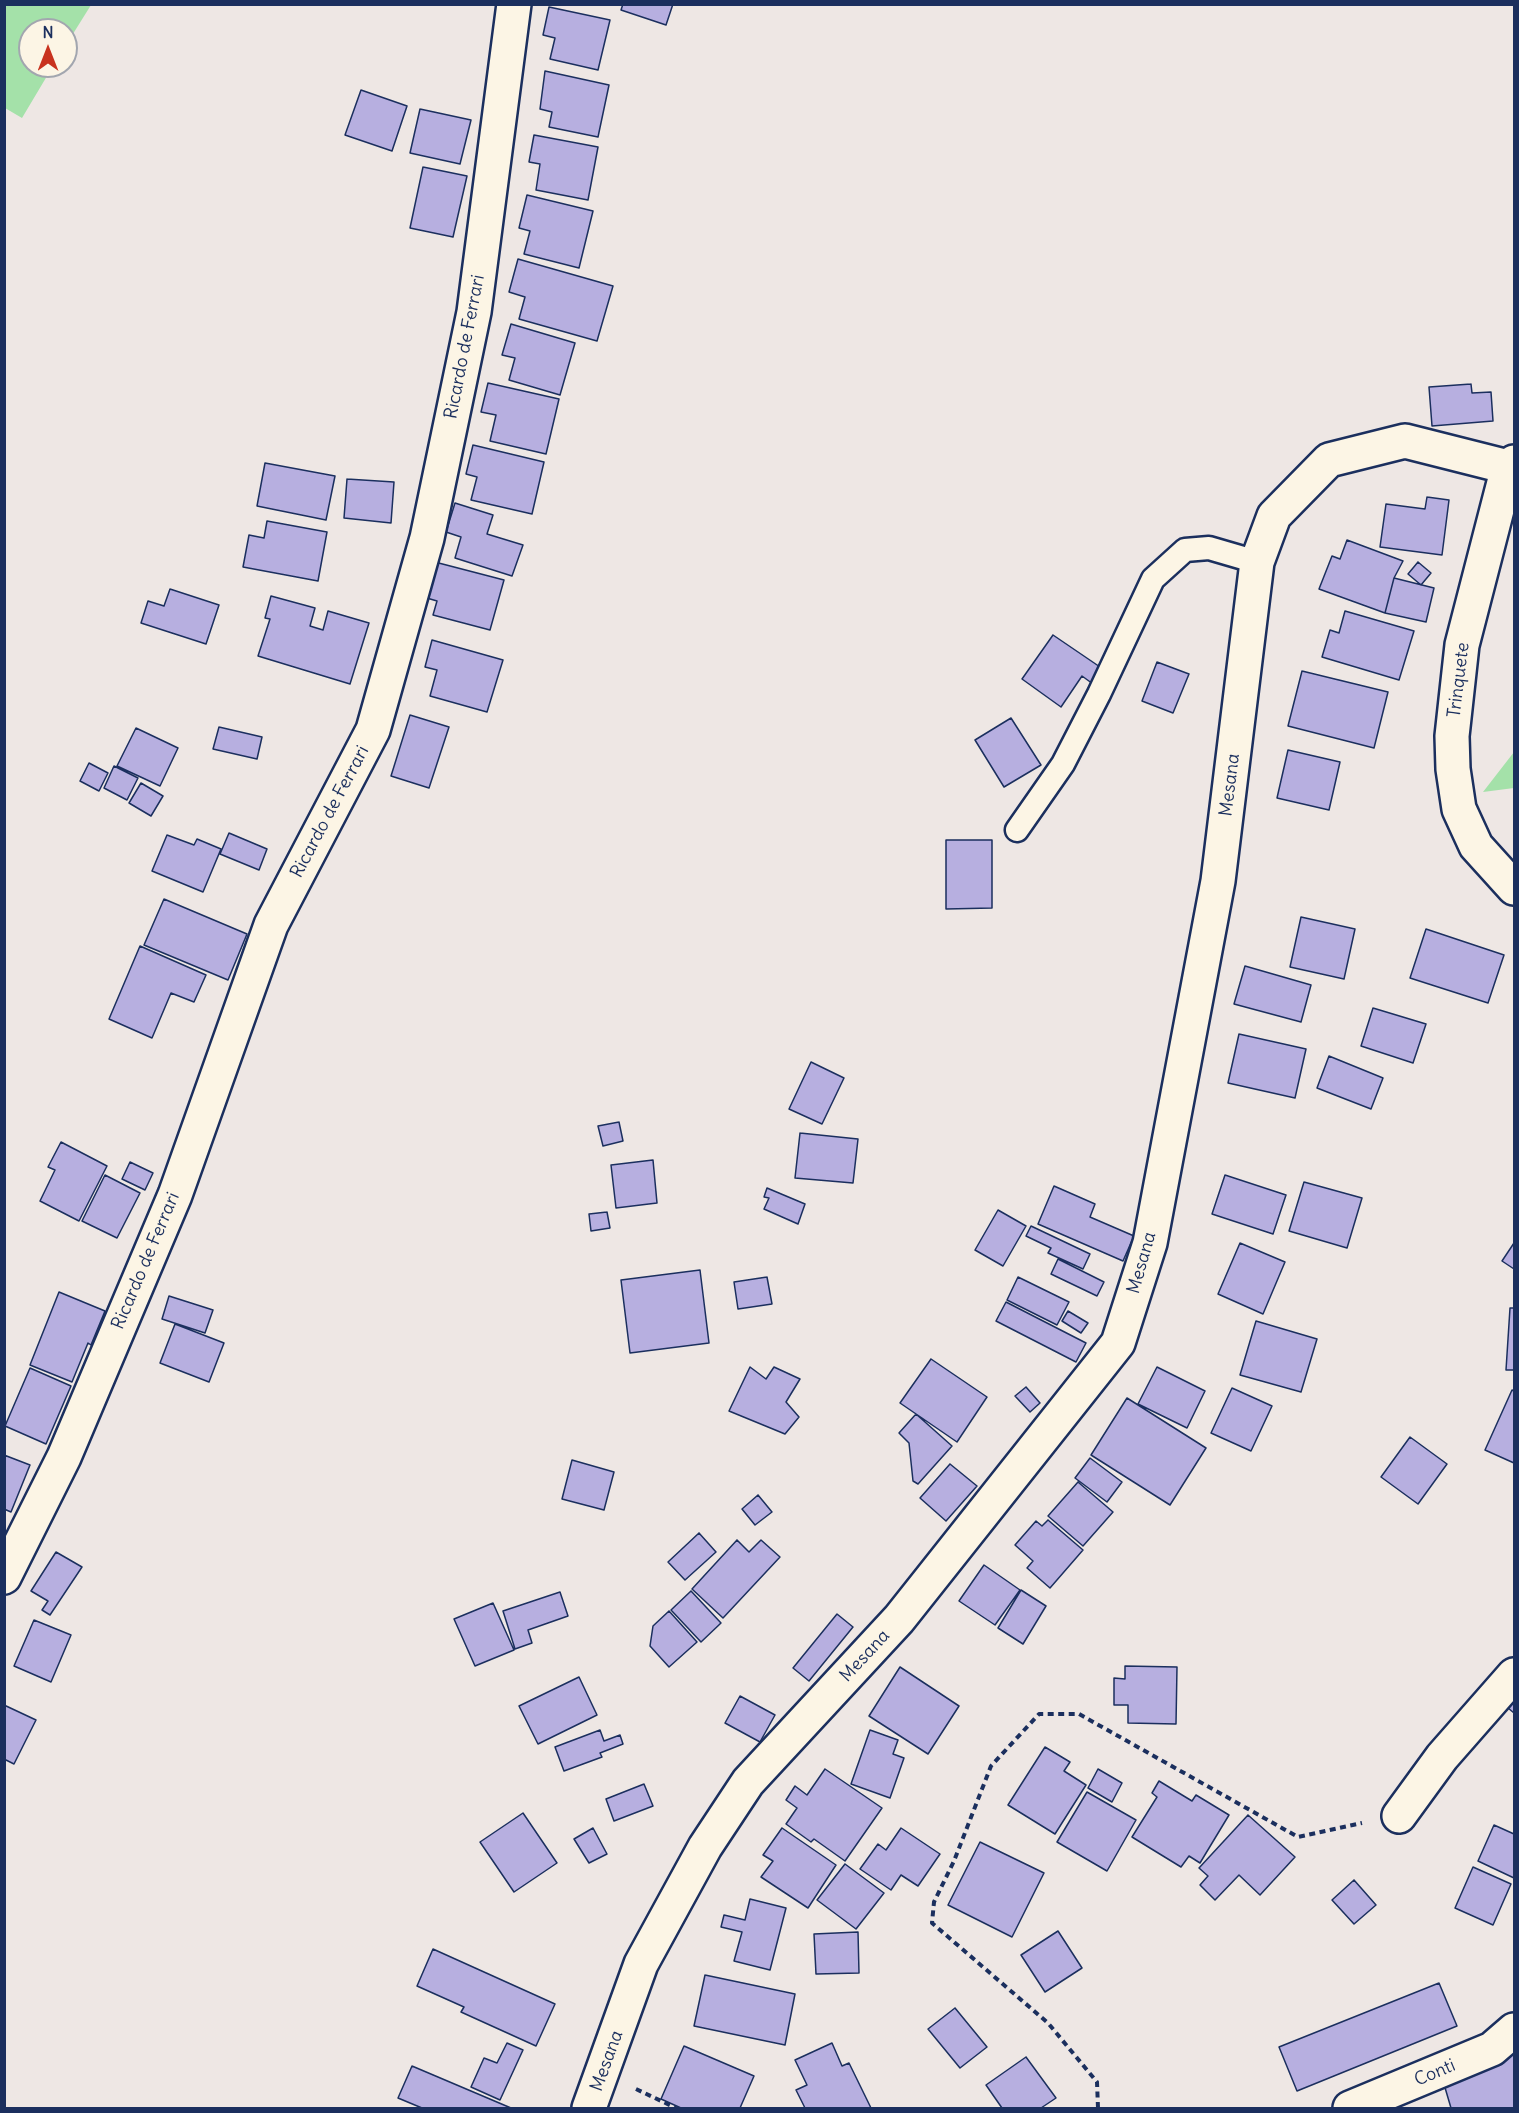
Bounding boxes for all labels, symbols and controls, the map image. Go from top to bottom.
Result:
north arrow [18,18,78,78]
text: N [42,22,54,42]
street label: Ricardo de Ferrari [440,273,490,421]
street label: Trinquete [1444,641,1474,719]
street label: Ricardo de Ferrari [286,742,374,882]
street label: Mesana [1215,752,1245,818]
street label: Ricardo de Ferrari [107,1189,185,1333]
street label: Mesana [1123,1230,1161,1296]
street label: Mesana [836,1625,894,1687]
street label: Mesana [586,2028,628,2094]
street label: Conti [1411,2055,1459,2091]

